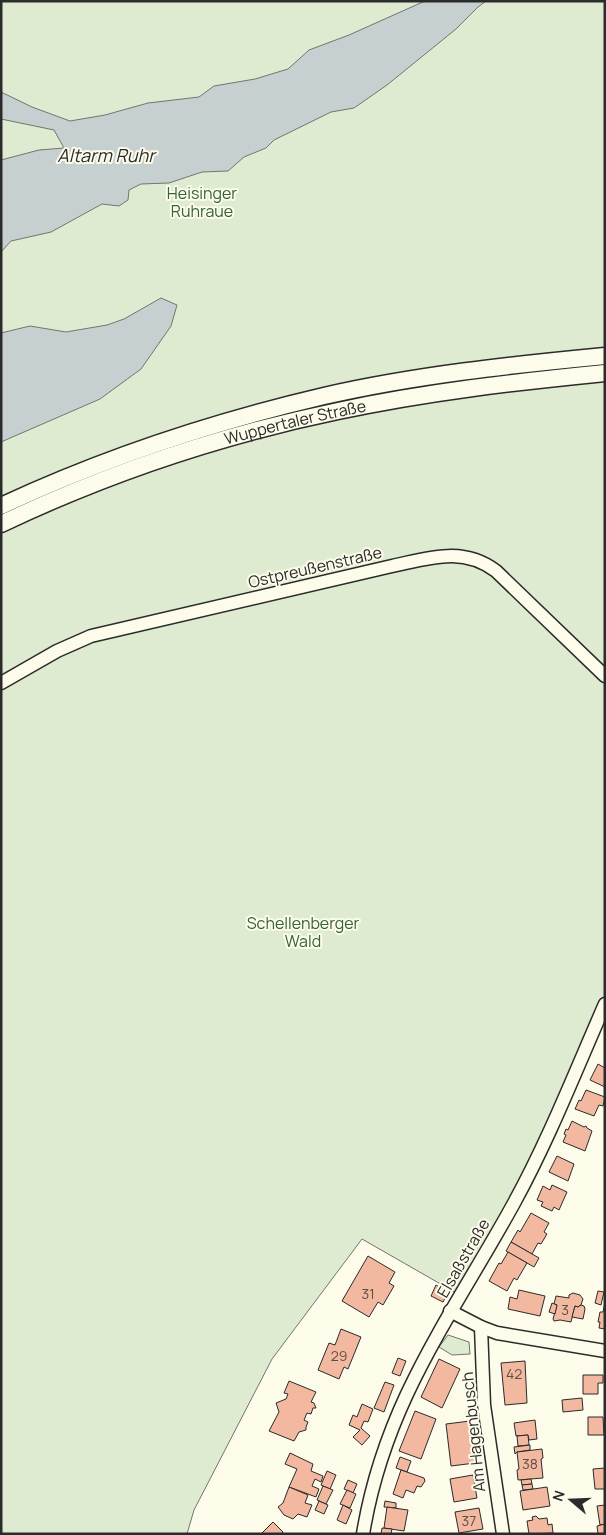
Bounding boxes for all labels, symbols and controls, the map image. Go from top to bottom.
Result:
water label: Altarm Ruhr [57,143,157,167]
park label: Heisinger Ruhraue [167,182,237,222]
street label: Wuppertaler Straße [222,395,368,450]
street label: Ostpreußenstraße [246,541,384,593]
park label: Schellenberger Wald [247,912,359,952]
street label: Elsaßstraße [432,1214,494,1302]
house number: 31 [361,1284,375,1303]
house number: 3 [561,1300,569,1319]
house number: 29 [331,1346,347,1365]
house number: 42 [506,1364,522,1383]
street label: Am Hagenbusch [456,1371,490,1493]
house number: 38 [522,1454,538,1473]
north arrow [546,1475,596,1525]
text: N [548,1488,569,1503]
house number: 37 [462,1511,476,1530]

